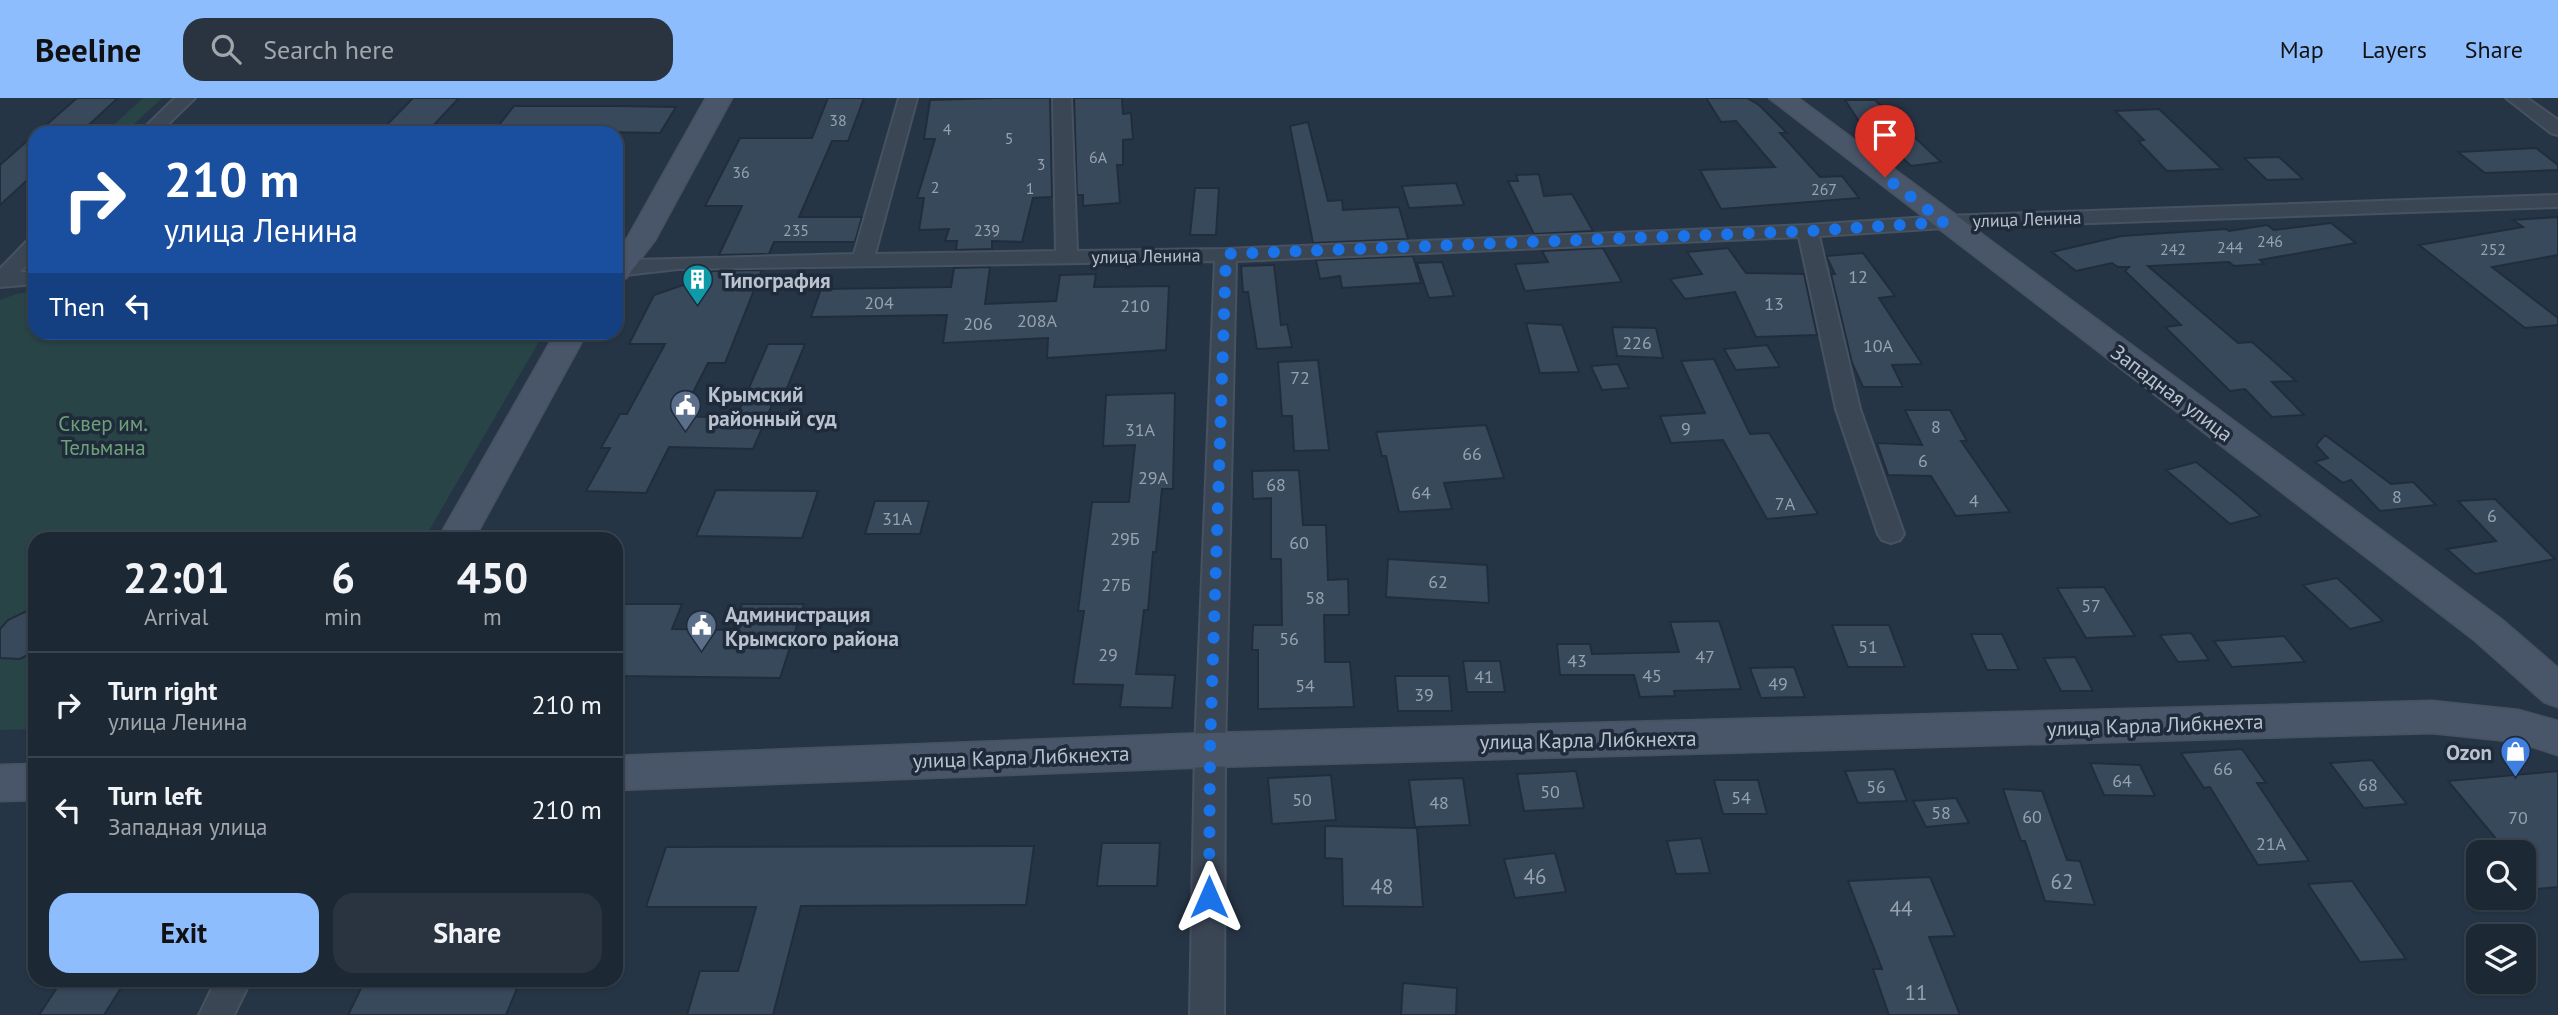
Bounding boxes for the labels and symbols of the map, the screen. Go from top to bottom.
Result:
pin [1855,105,1915,177]
house number: 38 [829,110,847,130]
house number: 4 [943,119,952,139]
house number: 5 [1005,128,1013,148]
house number: 6А [1089,147,1108,167]
house number: 3 [1037,154,1045,174]
house number: 36 [732,162,750,182]
house number: 2 [931,177,939,197]
house number: 1 [1026,178,1034,198]
house number: 267 [1811,179,1837,199]
street label: улица Ленина [1972,206,2082,232]
house number: 235 [783,220,809,240]
house number: 239 [974,220,1000,240]
house number: 246 [2257,231,2283,251]
house number: 244 [2217,237,2243,257]
house number: 242 [2160,239,2186,259]
house number: 252 [2480,239,2506,259]
street label: улица Ленина [1091,244,1201,268]
building icon: Типография [681,263,715,307]
house number: 12 [1848,265,1868,288]
place label: Типография [721,267,831,294]
house number: 204 [864,291,894,314]
house number: 13 [1764,292,1784,315]
house number: 210 [1120,294,1150,317]
house number: 208А [1017,309,1057,332]
house number: 206 [963,312,993,335]
house number: 226 [1622,331,1652,354]
house number: 10А [1863,334,1894,357]
street label: Западная улица [2106,338,2238,448]
house number: 72 [1290,366,1310,389]
place label: Крымский районный суд [708,381,837,432]
public building icon: Крымский районный суд [668,389,702,433]
park label: Сквер им. Тельмана [58,410,148,461]
house number: 8 [1931,415,1941,438]
house number: 9 [1681,417,1691,440]
house number: 31А [1125,418,1156,441]
house number: 66 [1462,442,1482,465]
house number: 6 [1918,449,1928,472]
house number: 29А [1138,466,1169,489]
house number: 68 [1266,473,1286,496]
house number: 64 [1411,481,1431,504]
house number: 8 [2392,485,2402,508]
house number: 4 [1969,489,1979,512]
house number: 7А [1775,492,1796,515]
house number: 6 [2487,504,2497,527]
house number: 31А [882,507,913,530]
house number: 29Б [1110,527,1140,550]
house number: 60 [1289,531,1309,554]
house number: 62 [1428,570,1448,593]
house number: 27Б [1101,573,1131,596]
house number: 58 [1305,586,1325,609]
house number: 57 [2081,594,2101,617]
place label: Администрация Крымского района [725,601,899,652]
public building icon: Администрация Крымского района [685,609,719,653]
house number: 56 [1279,627,1299,650]
house number: 51 [1858,635,1878,658]
house number: 29 [1098,643,1118,666]
house number: 47 [1695,645,1715,668]
house number: 43 [1567,649,1587,672]
house number: 45 [1642,664,1662,687]
house number: 41 [1474,665,1494,688]
house number: 49 [1768,672,1788,695]
house number: 54 [1295,674,1315,697]
house number: 39 [1414,683,1434,706]
street label: улица Карла Либкнехта [2046,708,2264,742]
street label: улица Карла Либкнехта [1479,725,1697,755]
shop icon: Ozon [2498,735,2532,779]
place label: Ozon [2446,739,2492,766]
street label: улица Карла Либкнехта [912,740,1130,774]
house number: 66 [2213,757,2233,780]
house number: 64 [2112,769,2132,792]
house number: 68 [2358,773,2378,796]
house number: 56 [1866,775,1886,798]
house number: 50 [1540,780,1560,803]
house number: 54 [1731,786,1751,809]
house number: 50 [1292,788,1312,811]
house number: 48 [1429,791,1449,814]
house number: 58 [1931,801,1951,824]
house number: 60 [2022,805,2042,828]
house number: 70 [2508,806,2528,829]
house number: 21А [2256,832,2287,855]
position arrow [1172,860,1246,934]
house number: 46 [1524,863,1546,890]
house number: 62 [2051,868,2073,895]
house number: 48 [1371,873,1393,900]
house number: 44 [1890,895,1912,922]
house number: 11 [1905,979,1927,1006]

